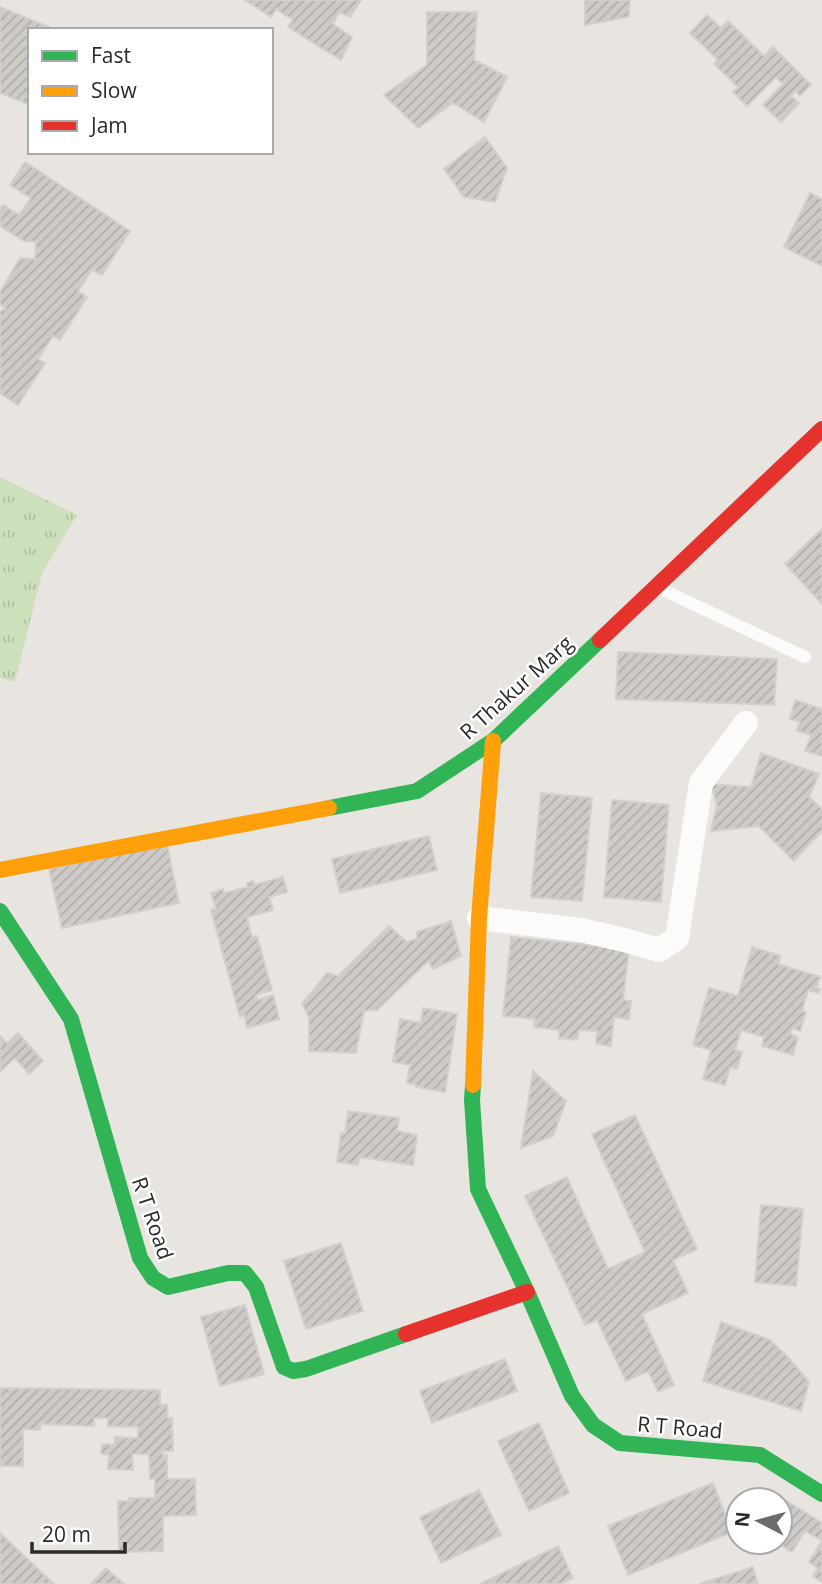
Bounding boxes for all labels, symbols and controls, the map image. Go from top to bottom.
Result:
legend [28,28,273,154]
text: Fast [91,41,131,69]
text: Slow [91,76,137,104]
text: Jam [89,111,128,139]
street label: R Thakur Marg [453,629,579,745]
street label: R T Road [126,1173,180,1263]
street label: R T Road [636,1409,724,1445]
north arrow [724,1486,794,1556]
scale bar [32,1510,124,1554]
text: N [728,1510,756,1528]
text: 20 m [42,1520,91,1548]

